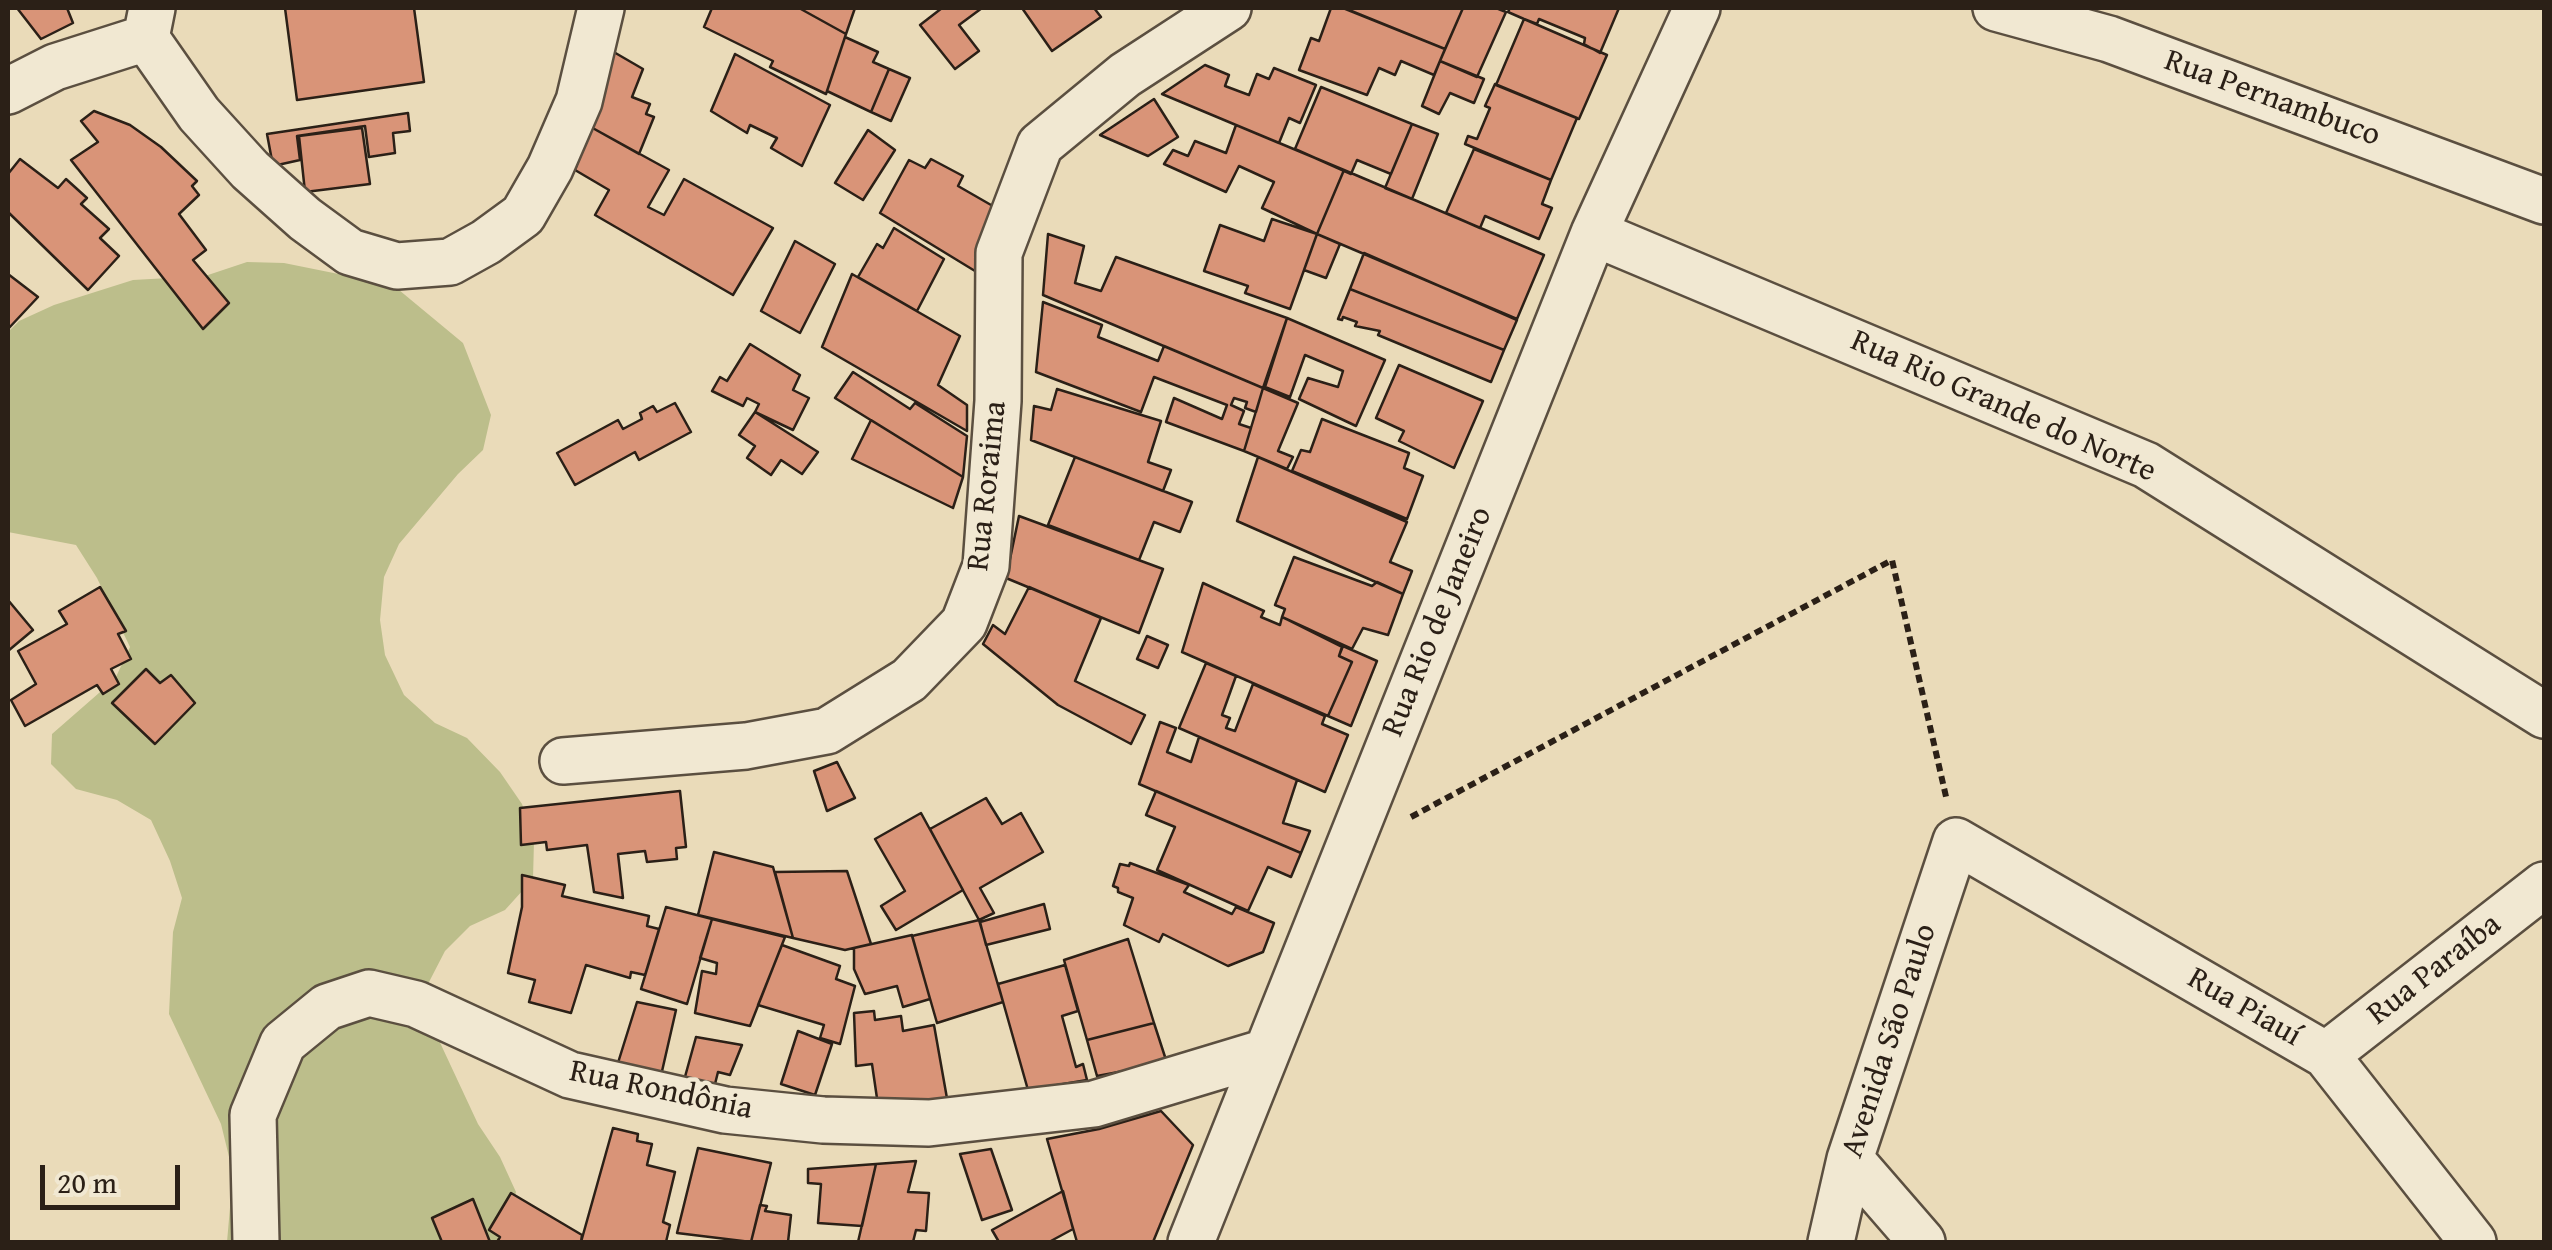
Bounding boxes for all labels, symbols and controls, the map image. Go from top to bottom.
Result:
street label: Rua Pernambuco [2159,42,2385,156]
street label: Rua Rio Grande do Norte [1845,322,2161,492]
street label: Rua Roraima [960,399,1016,573]
street label: Rua Rio de Janeiro [1374,502,1502,742]
street label: Rua Paraíba [2361,906,2509,1034]
street label: Avenida São Paulo [1834,919,1946,1163]
street label: Rua Piauí [2180,960,2308,1056]
street label: Rua Rondônia [566,1053,756,1129]
scale bar [45,1145,185,1207]
text: 20 m [57,1160,117,1204]

